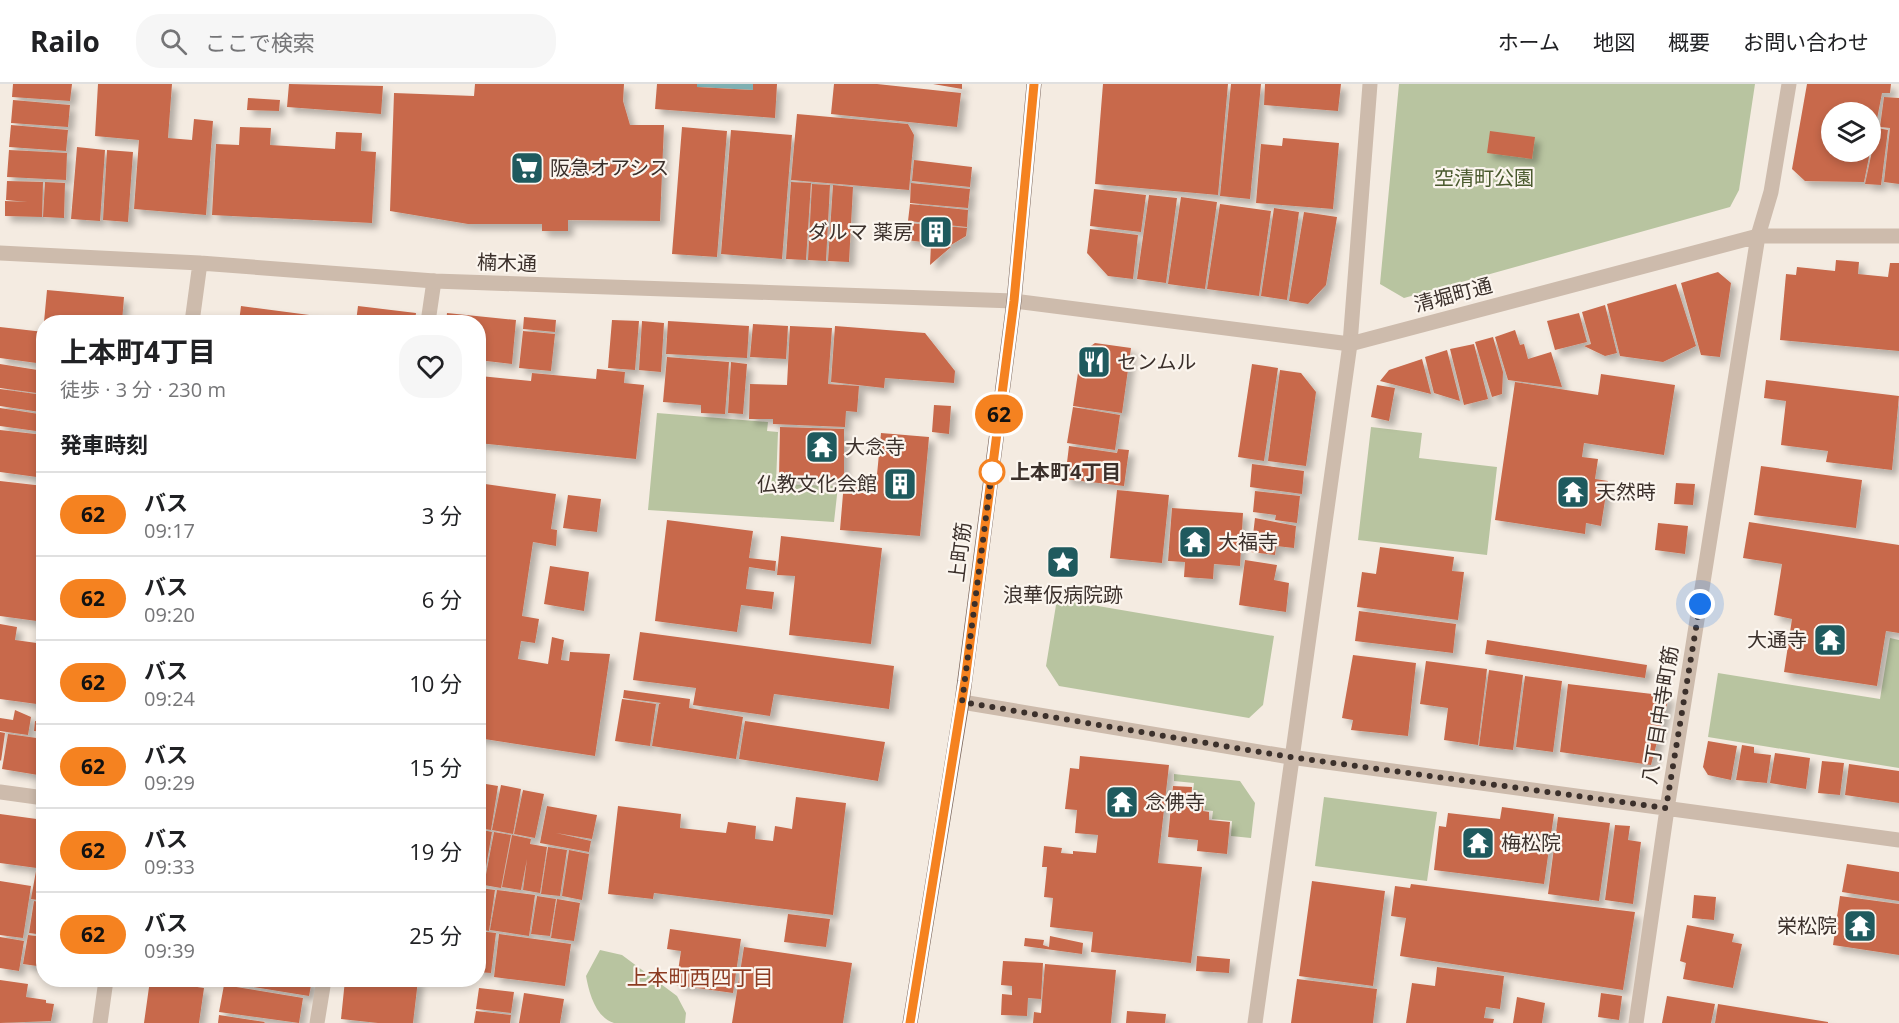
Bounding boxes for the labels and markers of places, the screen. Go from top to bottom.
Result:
supermarket icon: 阪急オアシス [509,150,545,186]
place label: 阪急オアシス [550,154,669,181]
building icon: ダルマ 薬房 [918,214,954,250]
place label: ダルマ 薬房 [808,218,913,245]
restaurant icon: センムル [1076,344,1112,380]
place label: センムル [1117,348,1197,375]
temple icon: 大念寺 [804,429,840,465]
place label: 大念寺 [845,433,905,460]
place label: 上本町4丁目 [1010,458,1121,485]
marker: 上本町4丁目 [979,459,1005,485]
building icon: 仏教文化会館 [882,466,918,502]
place label: 仏教文化会館 [757,470,877,497]
temple icon: 天然時 [1555,474,1591,510]
place label: 天然時 [1596,478,1656,505]
temple icon: 大福寺 [1177,524,1213,560]
place label: 大福寺 [1218,528,1278,555]
place icon: 浪華仮病院跡 [1045,544,1081,580]
place label: 浪華仮病院跡 [1003,581,1123,608]
temple icon: 大通寺 [1812,622,1848,658]
place label: 大通寺 [1747,626,1807,653]
temple icon: 念佛寺 [1104,784,1140,820]
place label: 念佛寺 [1145,788,1205,815]
temple icon: 梅松院 [1460,825,1496,861]
place label: 梅松院 [1501,829,1561,856]
temple icon: 栄松院 [1842,908,1878,944]
place label: 栄松院 [1777,912,1837,939]

